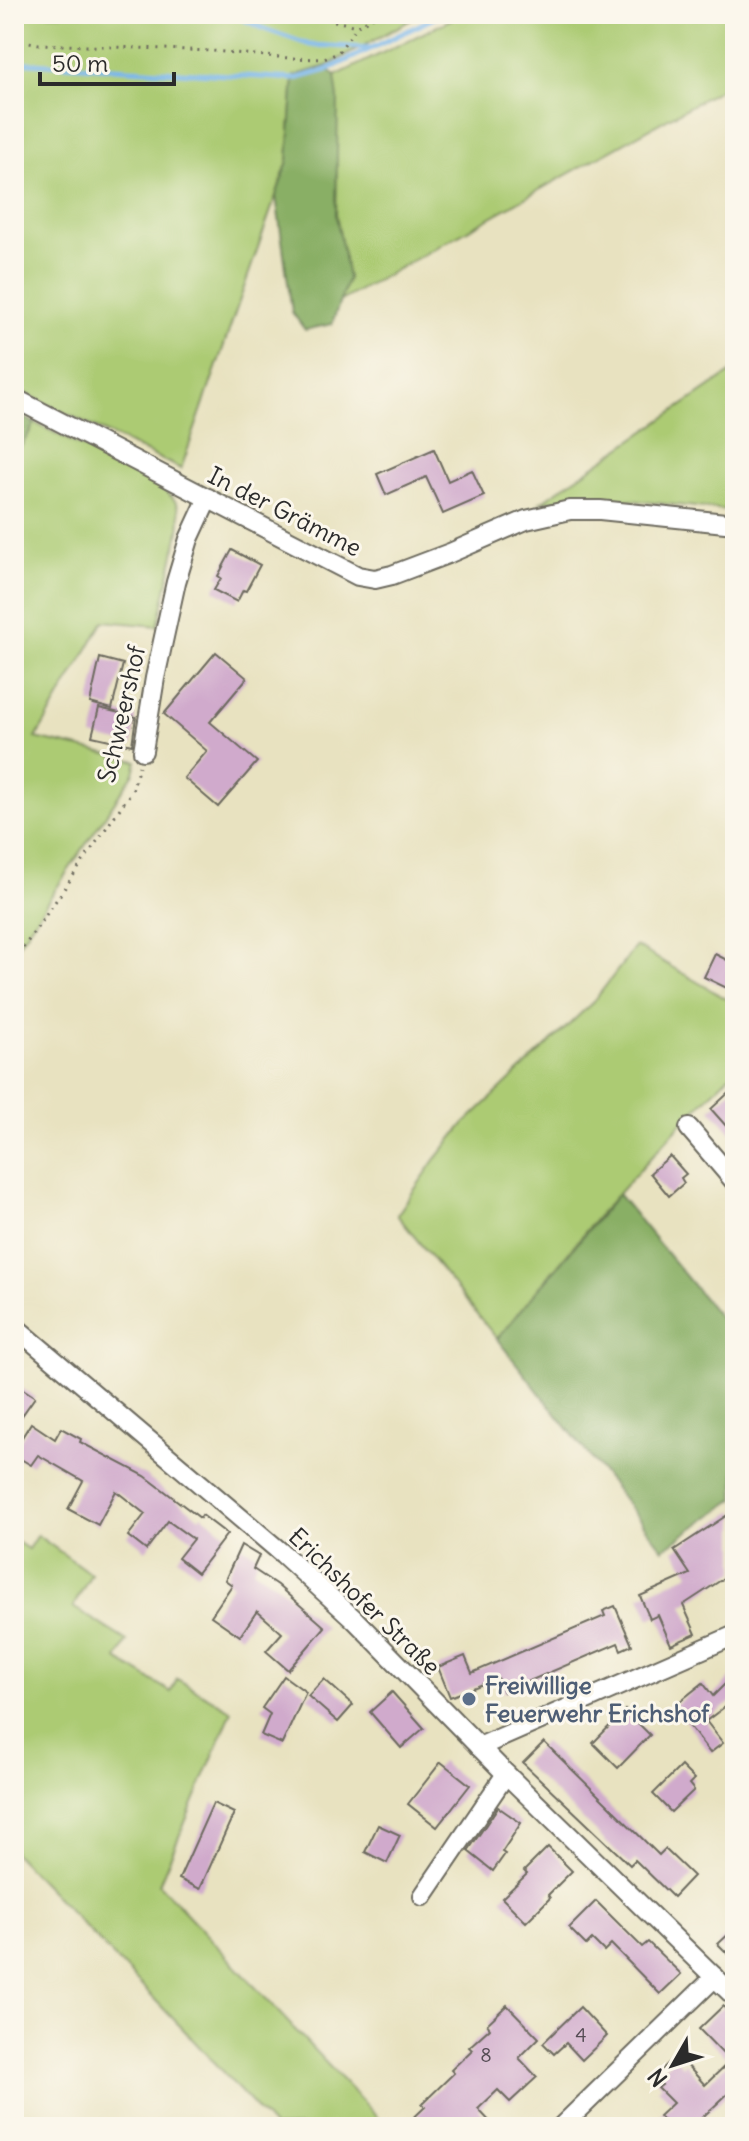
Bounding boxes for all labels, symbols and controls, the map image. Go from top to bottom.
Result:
scale bar [40,36,174,86]
text: 50 m [52,48,108,78]
street label: In der Grämme [203,460,367,562]
street label: Schweershof [91,641,152,785]
street label: Erichshofer Straße [283,1521,447,1681]
place label: Freiwillige Feuerwehr Erichshof [485,1670,710,1728]
marker: Freiwillige Feuerwehr Erichshof [460,1690,478,1708]
house number: 4 [575,2022,587,2047]
north arrow [633,2025,713,2105]
house number: 8 [480,2042,492,2067]
text: N [642,2063,673,2092]

